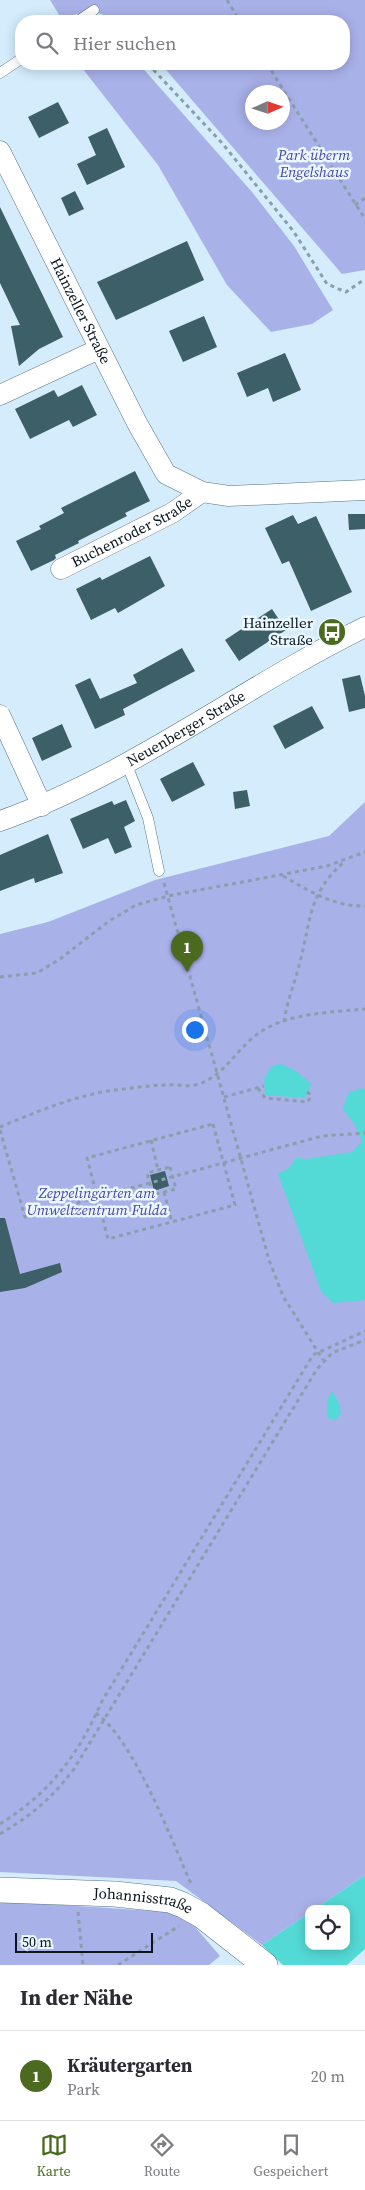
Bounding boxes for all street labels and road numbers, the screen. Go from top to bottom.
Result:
street label: Hainzeller Straße [45,254,117,368]
street label: Buchenroder Straße [68,491,197,572]
street label: Neuenberger Straße [123,685,249,771]
street label: Johannisstraße [92,1882,198,1919]

